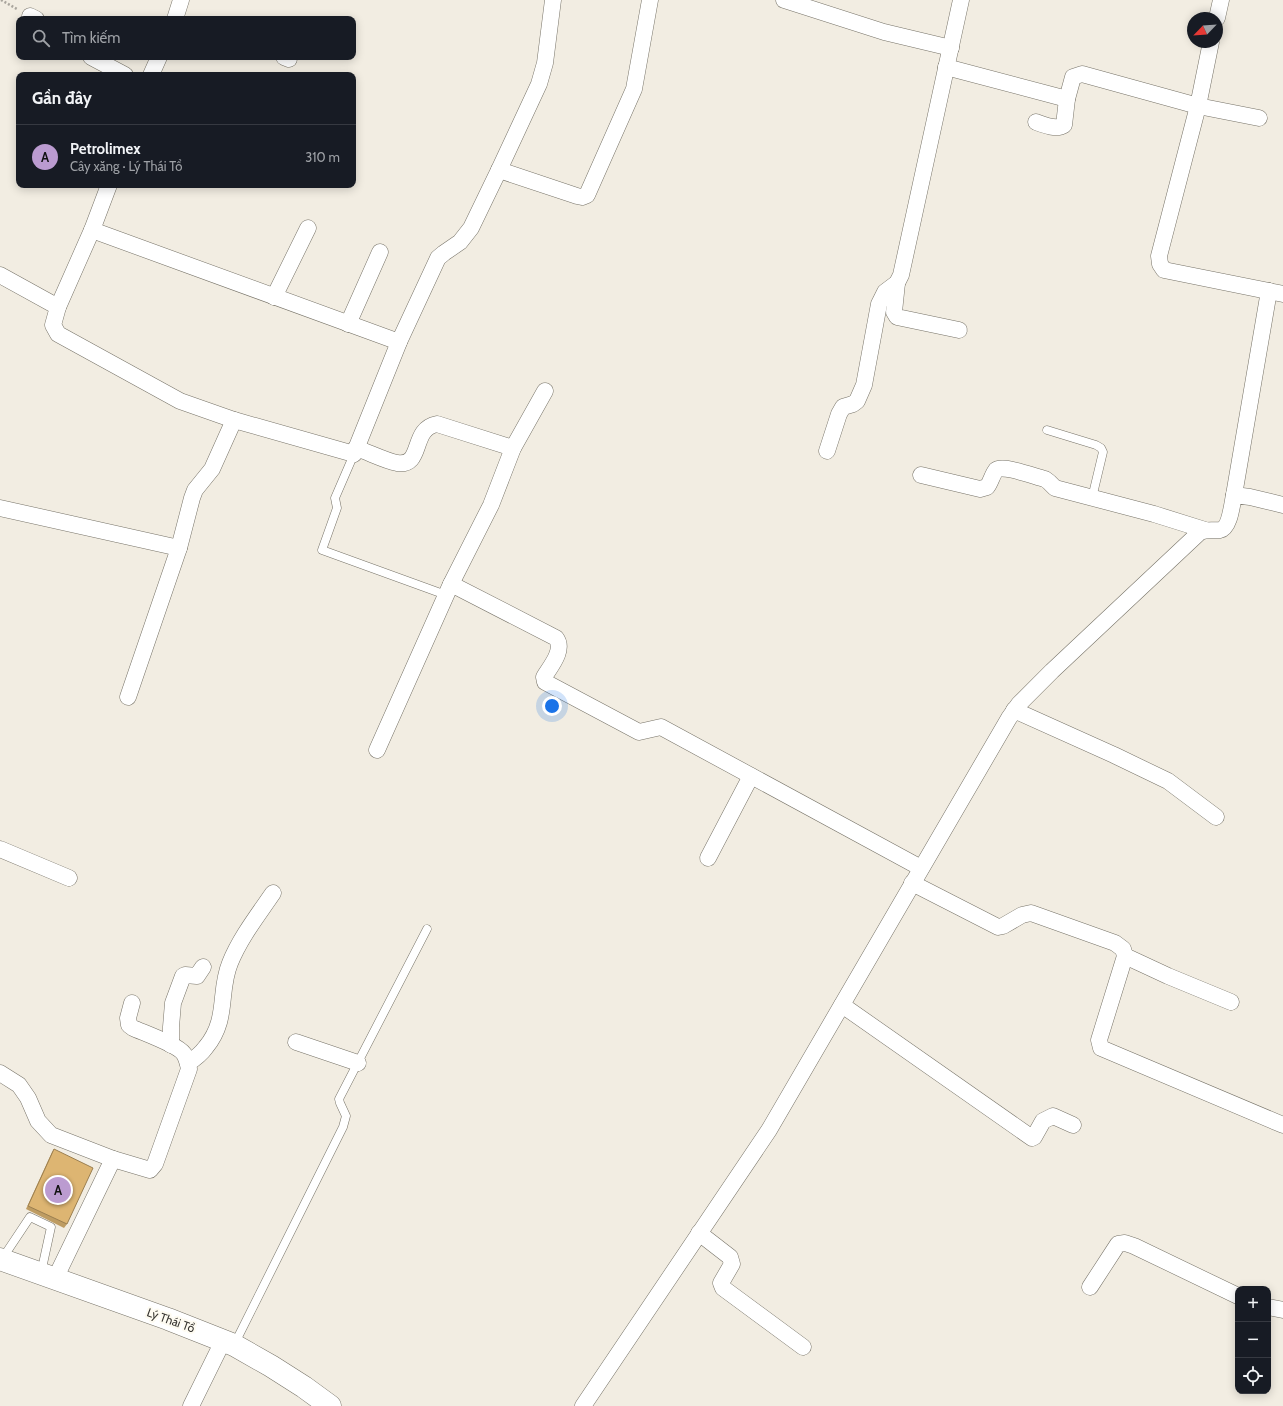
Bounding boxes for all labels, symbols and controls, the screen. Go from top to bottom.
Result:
north arrow [1187,12,1223,48]
search box [16,16,356,60]
icon: search [30,27,52,49]
text: Tìm kiếm [62,29,120,47]
text: Gần đây [32,88,92,108]
text: Petrolimex [70,140,141,158]
text: A [41,149,49,165]
text: 310 m [305,149,340,165]
text: Cây xăng · Lý Thái Tổ [70,158,182,174]
your location [542,696,562,716]
pin: A [45,1175,71,1205]
map controls [1235,1286,1271,1394]
button: + [1235,1286,1271,1322]
street label: Lý Thái Tổ [145,1304,197,1336]
button: − [1235,1322,1271,1358]
button: locate [1235,1358,1271,1394]

